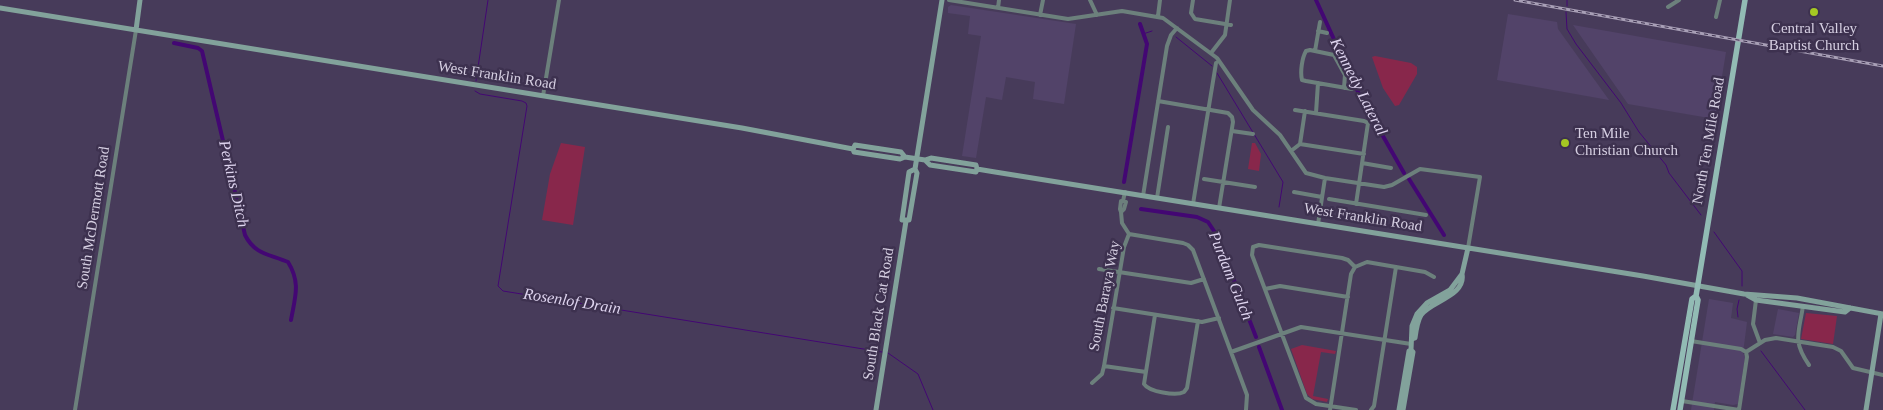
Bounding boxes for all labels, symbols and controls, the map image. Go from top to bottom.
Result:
marker: Central Valley Baptist Church [1808,6,1820,18]
place label: Central Valley Baptist Church [1769,20,1859,55]
water label: Kennedy Lateral [1325,35,1391,139]
street label: West Franklin Road [437,58,557,94]
street label: North Ten Mile Road [1689,76,1729,206]
place label: Ten Mile Christian Church [1575,125,1678,160]
marker: Ten Mile Christian Church [1559,137,1571,149]
water label: Perkins Ditch [214,139,252,229]
street label: South McDermott Road [74,145,114,291]
street label: West Franklin Road [1303,200,1423,236]
water label: Purdam Gulch [1203,229,1257,323]
street label: South Baraya Way [1085,239,1125,353]
street label: South Black Cat Road [860,247,898,381]
water label: Rosenlof Drain [522,285,622,319]

